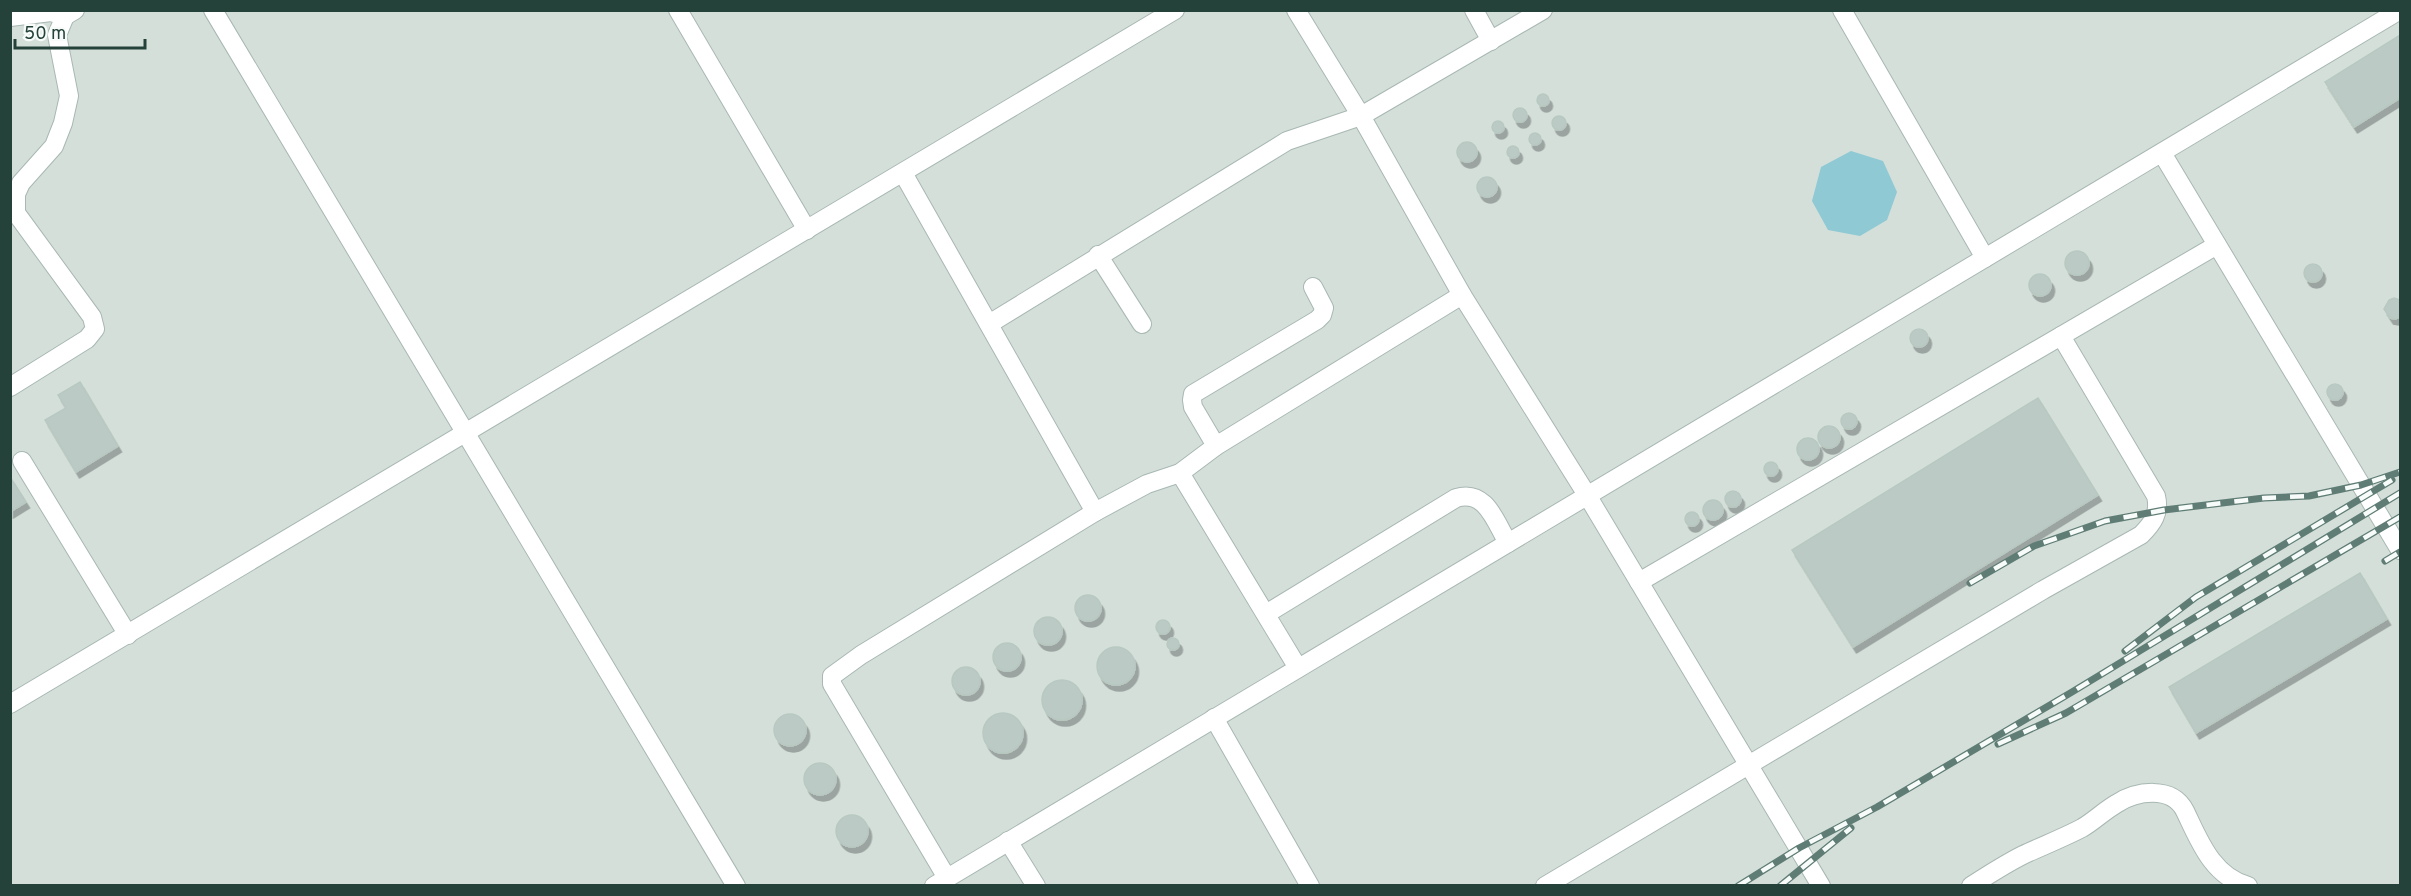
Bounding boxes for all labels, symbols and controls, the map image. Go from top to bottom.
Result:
scale bar [15,12,146,50]
text: 50 m [24,23,66,46]

